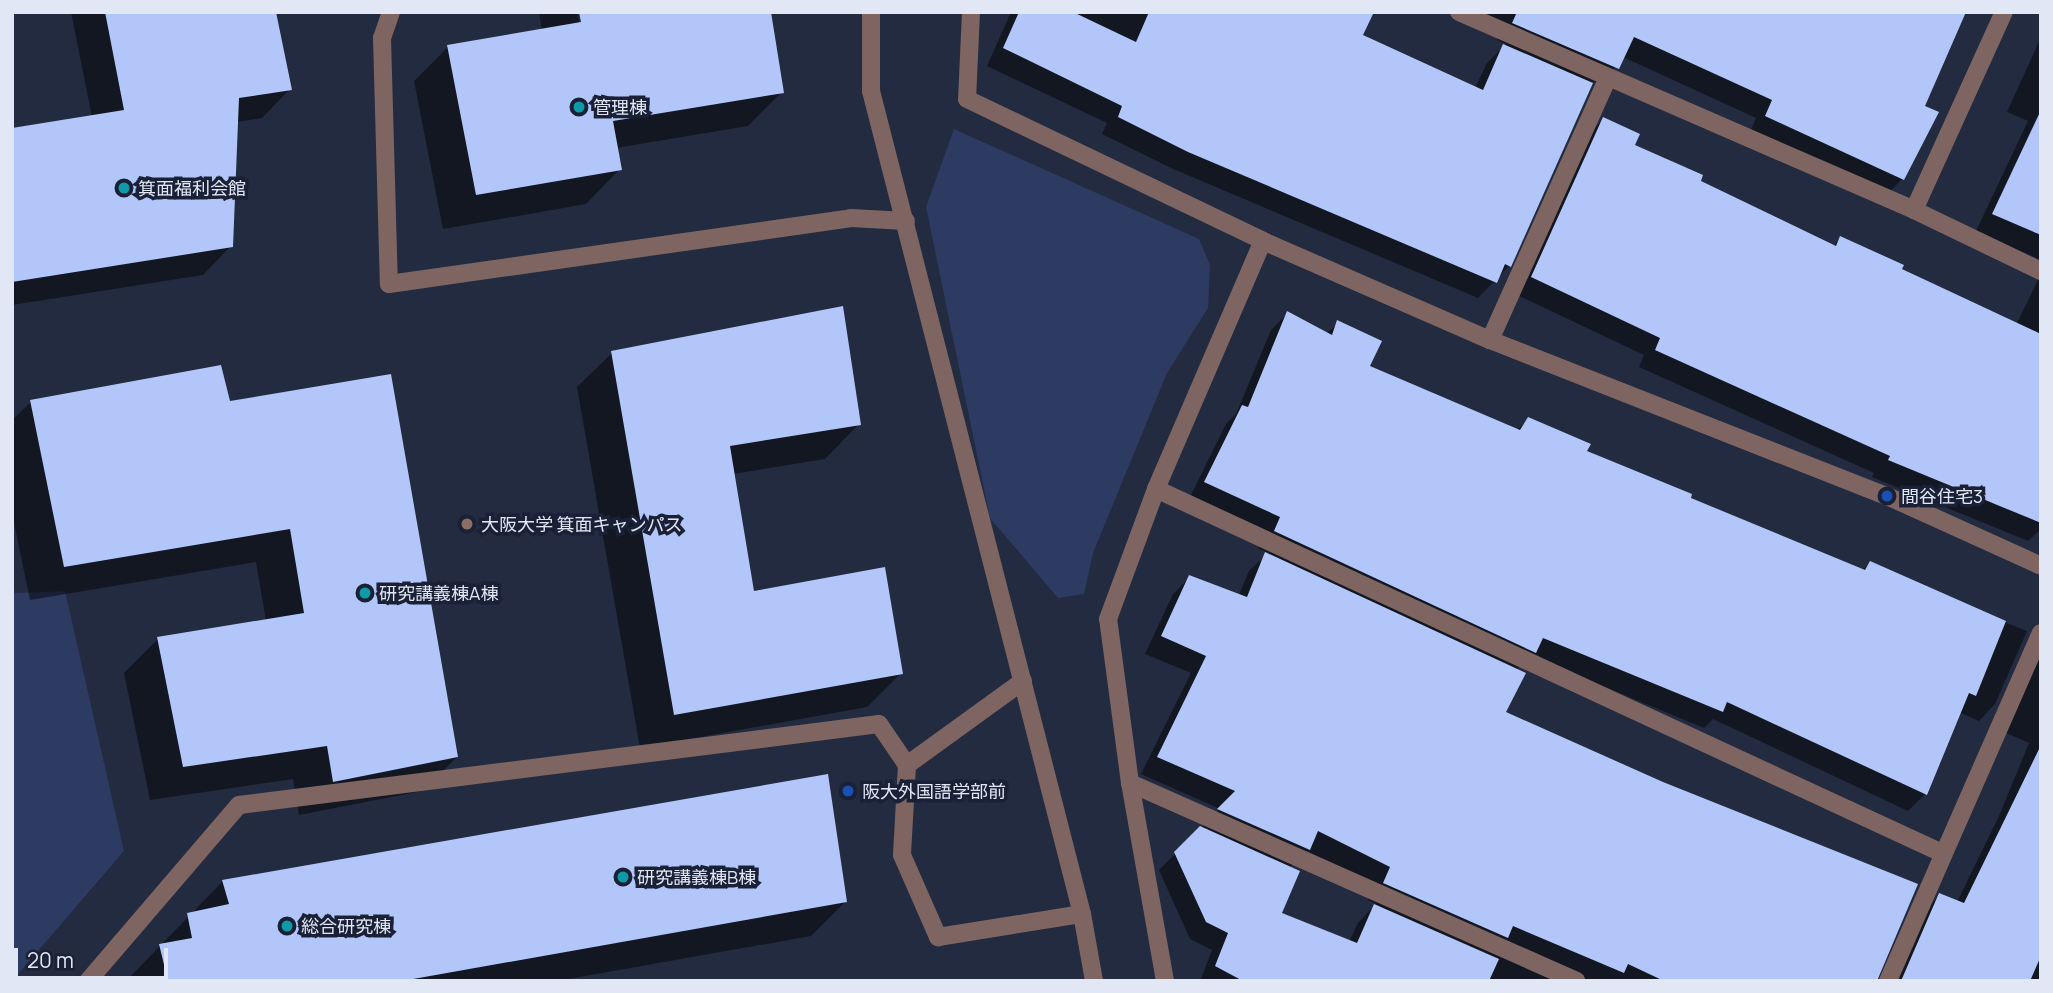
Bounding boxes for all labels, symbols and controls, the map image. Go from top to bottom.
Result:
place label: 管理棟 [593,96,647,118]
marker: 管理棟 [571,99,587,115]
place label: 箕面福利会館 [138,177,246,199]
marker: 箕面福利会館 [116,180,132,196]
place label: 間谷住宅3 [1901,485,1983,507]
marker: 間谷住宅3 [1879,488,1895,504]
place label: 大阪大学 箕面キャンパス [481,513,683,535]
marker: 大阪大学 箕面キャンパス [459,516,475,532]
place label: 研究講義棟A棟 [379,582,498,604]
marker: 研究講義棟A棟 [357,585,373,601]
place label: 阪大外国語学部前 [862,780,1006,802]
marker: 阪大外国語学部前 [840,783,856,799]
place label: 研究講義棟B棟 [637,866,756,888]
marker: 研究講義棟B棟 [615,869,631,885]
place label: 総合研究棟 [301,915,391,937]
marker: 総合研究棟 [279,918,295,934]
scale bar [18,934,172,978]
text: 20 m [27,946,74,974]

